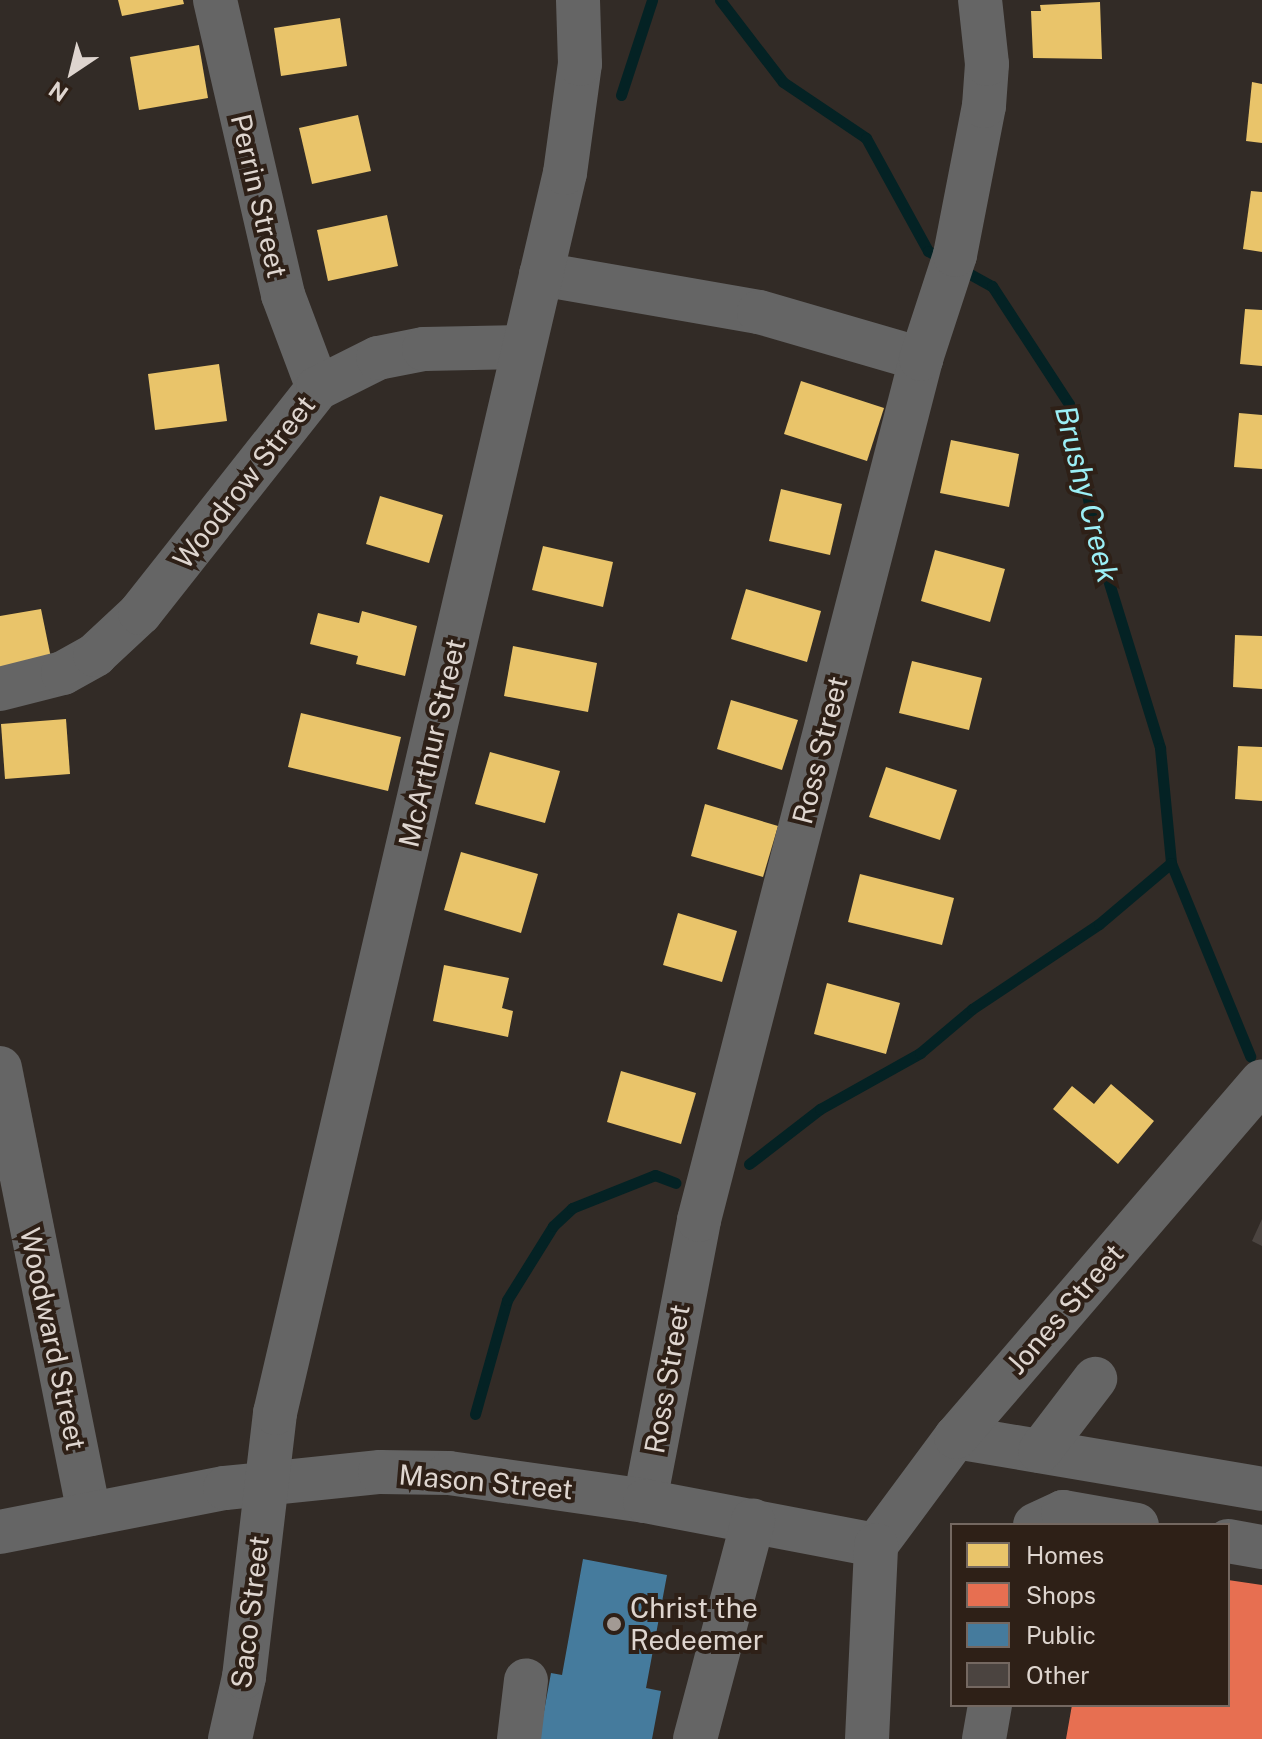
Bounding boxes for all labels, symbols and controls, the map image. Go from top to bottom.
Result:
north arrow [32,32,112,112]
text: N [44,76,73,107]
street label: Perrin Street [224,111,294,281]
street label: Woodrow Street [166,389,322,575]
water label: Brushy Creek [1048,402,1126,586]
street label: McArthur Street [392,635,472,851]
street label: Ross Street [785,673,855,827]
street label: Woodward Street [13,1225,93,1453]
street label: Jones Street [999,1237,1131,1381]
street label: Ross Street [637,1302,697,1456]
street label: Mason Street [397,1458,575,1506]
legend [950,1523,1230,1707]
street label: Saco Street [224,1534,276,1690]
text: Homes [1026,1541,1104,1569]
text: Shops [1026,1581,1096,1609]
place label: Christ the Redeemer [630,1591,764,1657]
marker: Christ the Redeemer [605,1615,623,1633]
text: Public [1026,1621,1096,1649]
text: Other [1026,1661,1090,1689]

